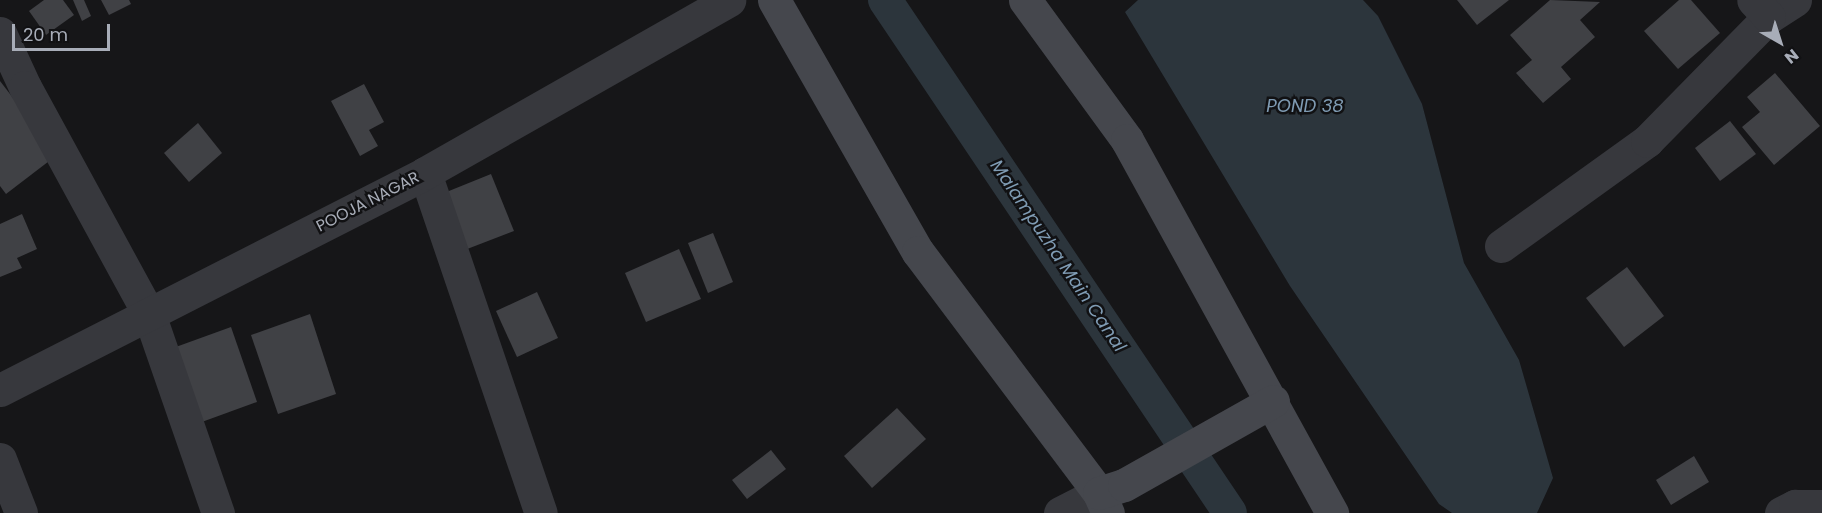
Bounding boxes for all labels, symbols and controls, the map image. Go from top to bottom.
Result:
scale bar [15,12,112,50]
north arrow [1750,12,1810,72]
text: 20 m [23,22,68,47]
text: N [1780,44,1804,69]
water label: POND 38 [1266,95,1344,117]
water label: Malampuzha Main Canal [986,156,1130,356]
street label: POOJA NAGAR [313,168,423,236]

